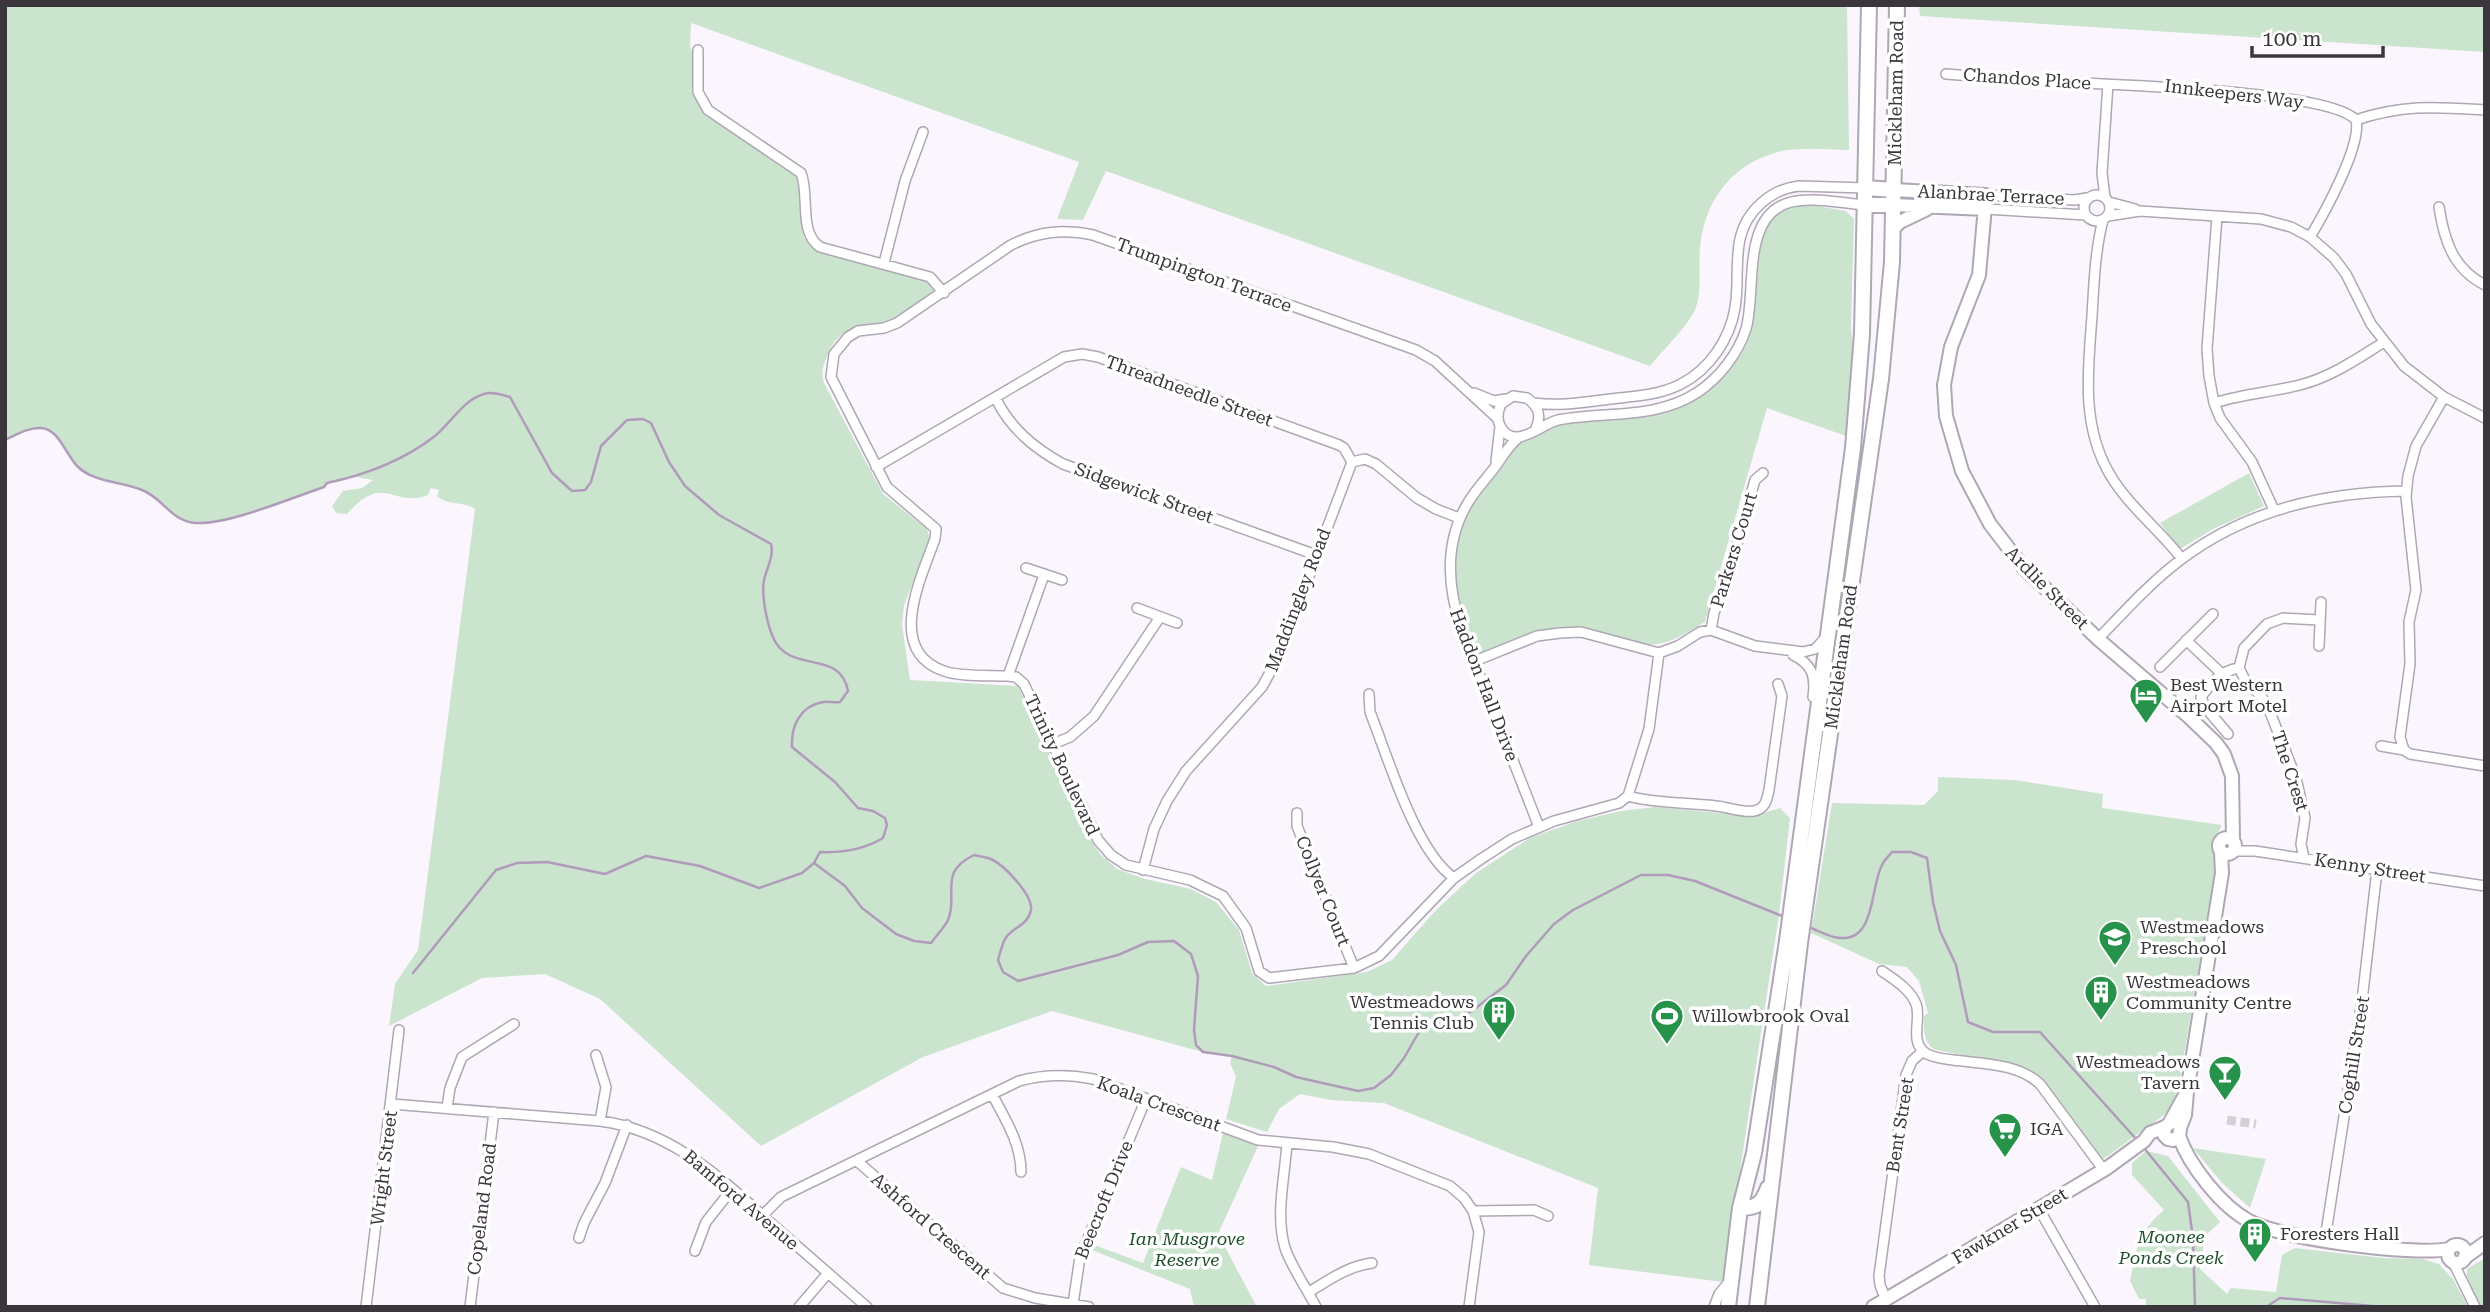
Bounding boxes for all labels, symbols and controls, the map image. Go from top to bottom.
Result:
scale bar [2252,14,2383,58]
street label: Mickleham Road [1884,19,1907,166]
text: 100 m [2262,27,2322,51]
street label: Chandos Place [1962,64,2092,93]
street label: Innkeepers Way [2163,75,2305,113]
street label: Alanbrae Terrace [1917,180,2065,209]
street label: Trumpington Terrace [1114,233,1295,316]
street label: Threadneedle Street [1103,350,1276,431]
street label: Sidgewick Street [1072,458,1217,528]
street label: Parkers Court [1706,490,1761,610]
street label: Maddingley Road [1261,525,1335,674]
street label: Ardlie Street [2001,542,2093,634]
street label: Mickleham Road [1820,583,1861,731]
street label: Haddon Hall Drive [1446,605,1523,764]
place label: Best Western Airport Motel [2170,674,2288,716]
hotel icon: Best Western Airport Motel [2127,676,2165,725]
street label: Trinity Boulevard [1021,691,1104,839]
street label: The Crest [2268,728,2313,814]
street label: Collyer Court [1292,833,1355,949]
street label: Kenny Street [2313,848,2428,887]
place label: Westmeadows Preschool [2140,916,2264,958]
school or university icon: Westmeadows Preschool [2096,918,2134,967]
place label: Westmeadows Community Centre [2126,971,2292,1013]
building icon: Westmeadows Community Centre [2082,973,2120,1022]
place label: Westmeadows Tennis Club [1350,991,1474,1033]
building icon: Westmeadows Tennis Club [1480,993,1518,1042]
street label: Coghill Street [2334,994,2373,1115]
sports icon: Willowbrook Oval [1648,997,1686,1046]
place label: Willowbrook Oval [1692,1005,1850,1026]
place label: Westmeadows Tavern [2076,1051,2200,1093]
bar icon: Westmeadows Tavern [2206,1053,2244,1102]
street label: Koala Crescent [1094,1071,1224,1136]
street label: Bent Street [1882,1075,1917,1174]
street label: Wright Street [366,1109,401,1227]
supermarket icon: IGA [1986,1110,2024,1159]
place label: IGA [2030,1118,2064,1139]
street label: Beecroft Drive [1070,1137,1137,1262]
street label: Copeland Road [463,1141,500,1276]
street label: Bamford Avenue [679,1145,803,1254]
street label: Ashford Crescent [867,1168,995,1283]
street label: Fawkner Street [1948,1183,2071,1268]
building icon: Foresters Hall [2236,1215,2274,1264]
place label: Foresters Hall [2280,1223,2400,1244]
park label: Moonee Ponds Creek [2117,1226,2224,1268]
park label: Ian Musgrove Reserve [1128,1228,1245,1270]

